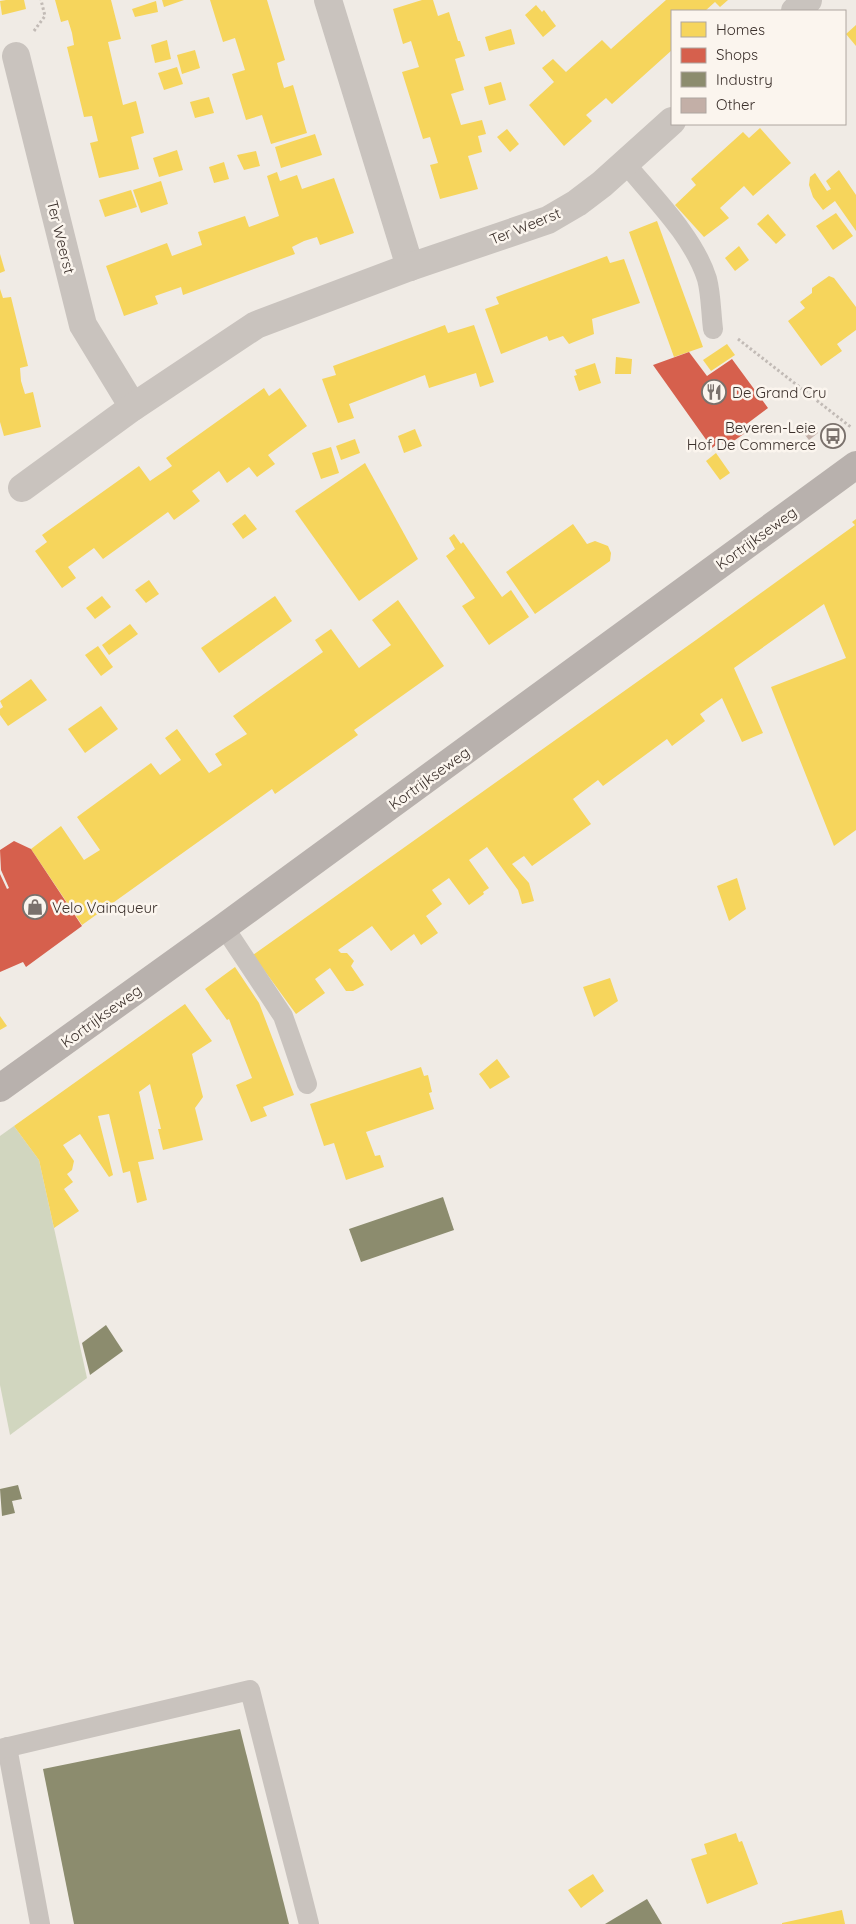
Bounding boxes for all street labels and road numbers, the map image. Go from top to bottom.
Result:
street label: Ter Weerst [43,198,79,276]
street label: Ter Weerst [487,203,563,249]
street label: Kortrijkseweg [712,502,800,574]
street label: Kortrijkseweg [385,742,473,814]
street label: Kortrijkseweg [57,980,145,1052]

